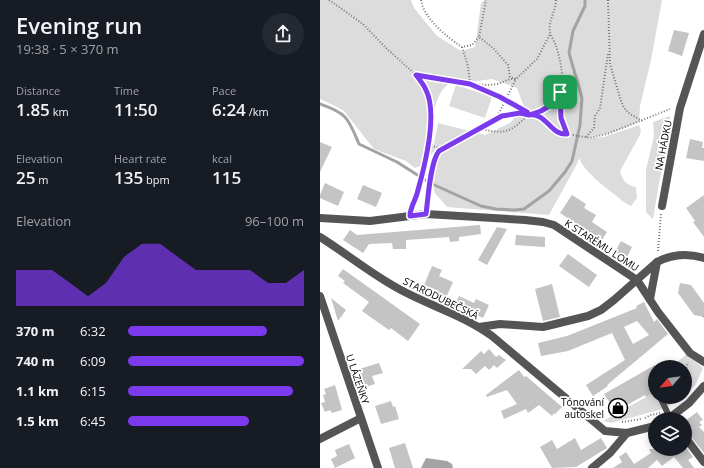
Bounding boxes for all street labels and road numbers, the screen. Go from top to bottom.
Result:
street label: NA HÁDKU [651,119,675,171]
street label: K STARÉMU LOMU [562,216,642,274]
street label: STARODUBEČSKÁ [401,274,482,323]
street label: U LÁZEŇKY [343,352,373,406]

